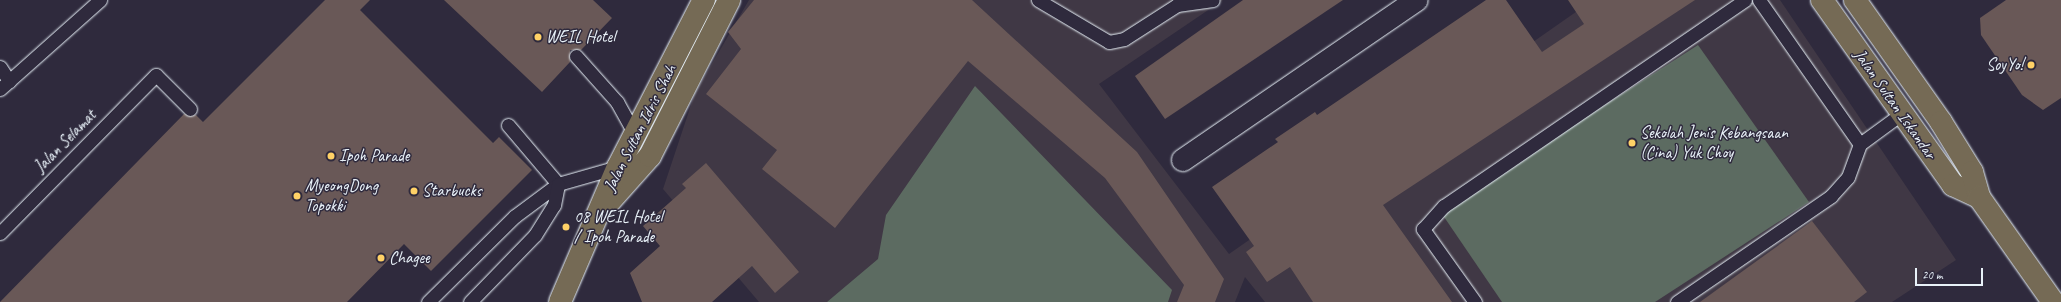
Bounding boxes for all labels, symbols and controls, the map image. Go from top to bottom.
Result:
place label: WEIL Hotel [546,27,615,47]
marker: WEIL Hotel [533,32,543,42]
street label: Jalan Sultan Iskandar [1850,45,1940,163]
place label: SoyYo! [1986,55,2023,75]
marker: SoyYo! [2026,60,2036,70]
street label: Jalan Sultan Idris Shah [599,61,681,195]
street label: Jalan Selamat [30,105,100,177]
place label: Sekolah Jenis Kebangsaan (Cina) Yuk Choy [1640,123,1788,163]
marker: Sekolah Jenis Kebangsaan (Cina) Yuk Choy [1627,138,1637,148]
place label: Ipoh Parade [339,146,410,166]
marker: Ipoh Parade [326,151,336,161]
place label: MyeongDong Topokki [305,176,378,216]
place label: Starbucks [422,181,481,201]
marker: Starbucks [409,186,419,196]
marker: MyeongDong Topokki [292,191,302,201]
place label: 08 WEIL Hotel / Ipoh Parade [574,207,662,247]
marker: 08 WEIL Hotel / Ipoh Parade [561,222,571,232]
place label: Chagee [389,248,429,268]
marker: Chagee [376,253,386,263]
scale bar [1917,260,1985,286]
text: 20 m [1922,267,1942,283]

